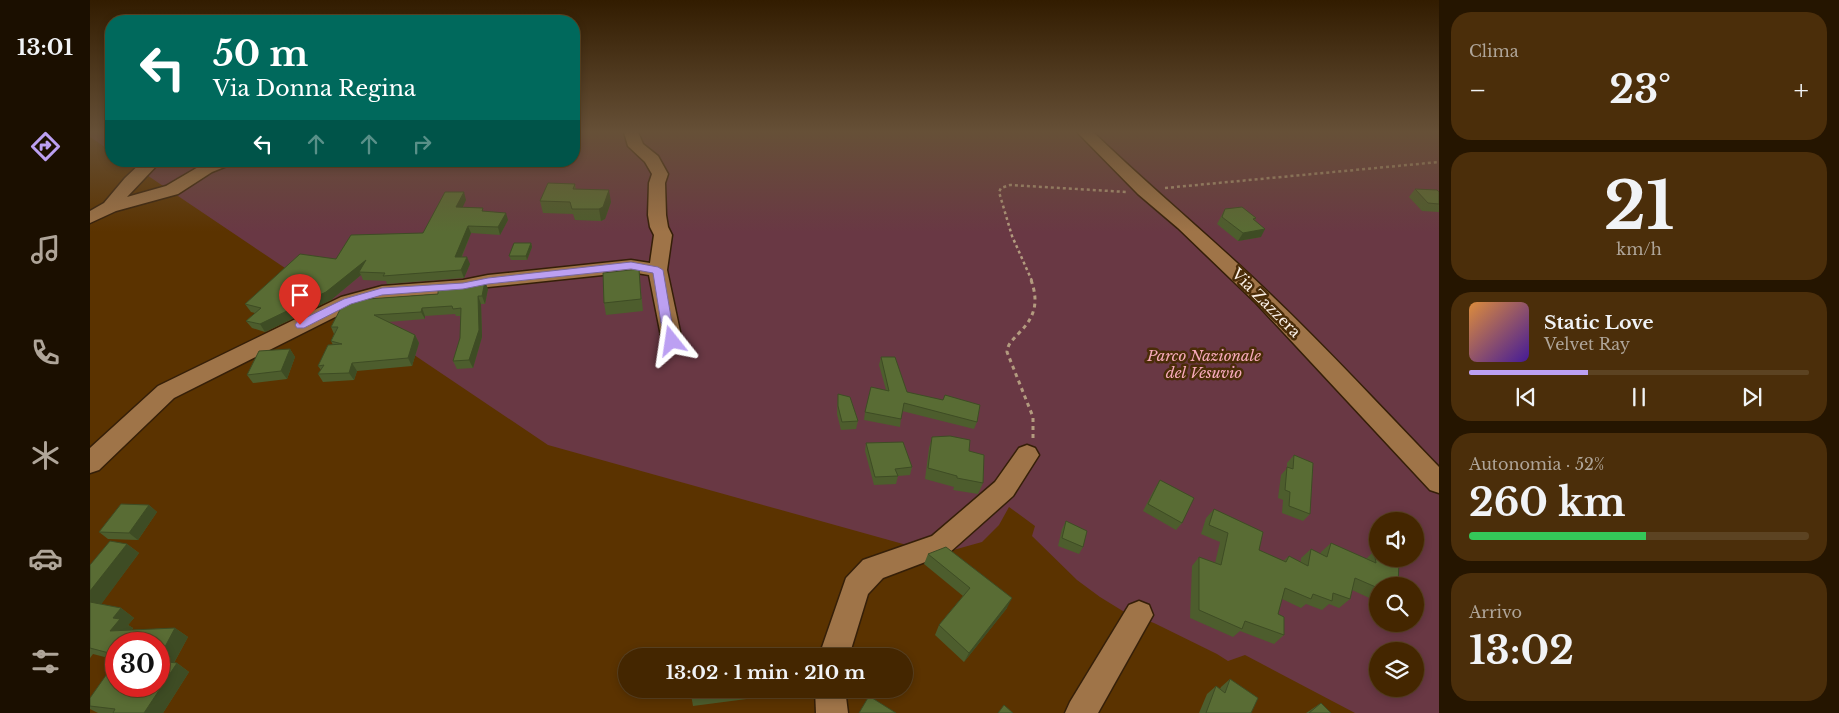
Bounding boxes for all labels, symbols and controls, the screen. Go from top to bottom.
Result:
text: 50 m [213,32,308,75]
text: 13:01 [17,34,73,61]
icon: left [130,35,195,100]
text: Clima [1469,41,1519,61]
text: 23° [1609,66,1671,113]
text: − [1469,73,1487,108]
text: + [1794,73,1809,108]
text: Via Donna Regina [213,75,416,102]
icon: directions [28,129,63,164]
icon: left [249,130,277,158]
icon: ahead [302,130,330,158]
icon: ahead [355,130,383,158]
icon: right [408,130,436,158]
text: 21 [1604,166,1674,247]
icon: music [28,232,63,267]
text: km/h [1616,239,1662,259]
street label: Via Zazzera [1227,263,1305,342]
pin [279,274,321,325]
icon: arrive [286,281,314,309]
text: Static Love [1544,311,1654,334]
position arrow [645,314,697,366]
text: Velvet Ray [1544,334,1630,354]
icon: phone [28,335,63,370]
park label: Parco Nazionale del Vesuvio [1146,346,1261,382]
icon: previous [1512,383,1540,411]
icon: pause [1625,383,1653,411]
icon: next [1738,383,1766,411]
icon: climate [28,438,63,473]
text: Autonomia · 52% [1469,454,1605,474]
text: 260 km [1469,479,1625,526]
map controls [1369,512,1424,697]
button: sound [1369,512,1424,567]
icon: car [28,541,63,576]
button: search [1369,577,1424,632]
text: Arrivo [1469,602,1522,622]
text: 13:02 [1469,627,1574,674]
speed limit sign: 30 [105,632,170,697]
button: layers [1369,642,1424,697]
icon: filters [28,644,63,679]
text: 13:02 · 1 min · 210 m [666,661,865,684]

